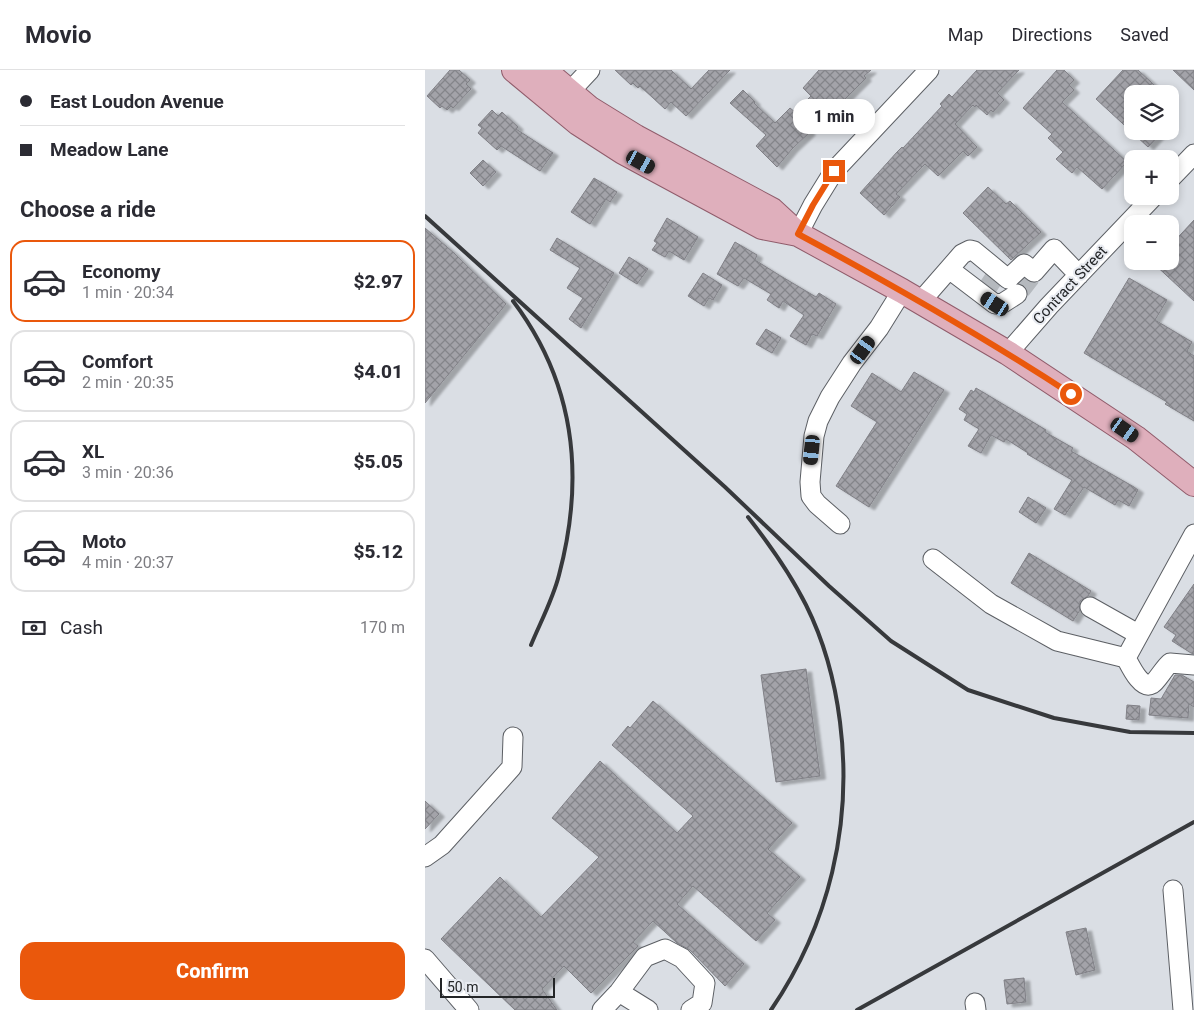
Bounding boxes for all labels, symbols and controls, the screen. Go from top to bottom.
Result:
text: Movio [25,21,91,49]
text: Map [948,24,983,45]
text: Directions [1011,24,1092,45]
text: Saved [1120,24,1169,45]
map controls [1124,85,1179,270]
button: layers [1124,85,1179,140]
text: East Loudon Avenue [50,90,224,113]
callout: 1 min [793,98,875,134]
text: 1 min [814,107,854,126]
text: Meadow Lane [50,138,169,161]
car [624,148,657,176]
button: + [1124,150,1179,205]
route end [823,160,845,182]
text: Choose a ride [20,197,156,222]
button: − [1124,215,1179,270]
street label: Contract Street [1029,242,1111,328]
icon: car [22,259,67,304]
text: Economy [82,260,161,283]
text: $2.97 [354,270,403,293]
text: 1 min · 20:34 [82,283,174,302]
car [978,290,1011,318]
car [848,333,877,367]
icon: car [22,349,67,394]
text: Comfort [82,350,153,373]
text: $4.01 [354,360,403,383]
text: 2 min · 20:35 [82,373,174,392]
route start [1060,383,1082,405]
car [1108,415,1141,445]
car [802,434,821,466]
icon: car [22,439,67,484]
text: XL [82,440,104,463]
text: $5.05 [354,450,403,473]
text: 3 min · 20:36 [82,463,174,482]
icon: car [22,529,67,574]
text: Moto [82,530,126,553]
text: $5.12 [354,540,403,563]
text: 4 min · 20:37 [82,553,174,572]
icon: cash [20,614,48,642]
text: Cash [60,616,103,639]
text: 170 m [360,618,405,637]
button: Confirm [20,942,405,1000]
scale bar [440,975,555,998]
text: 50 m [447,979,479,995]

